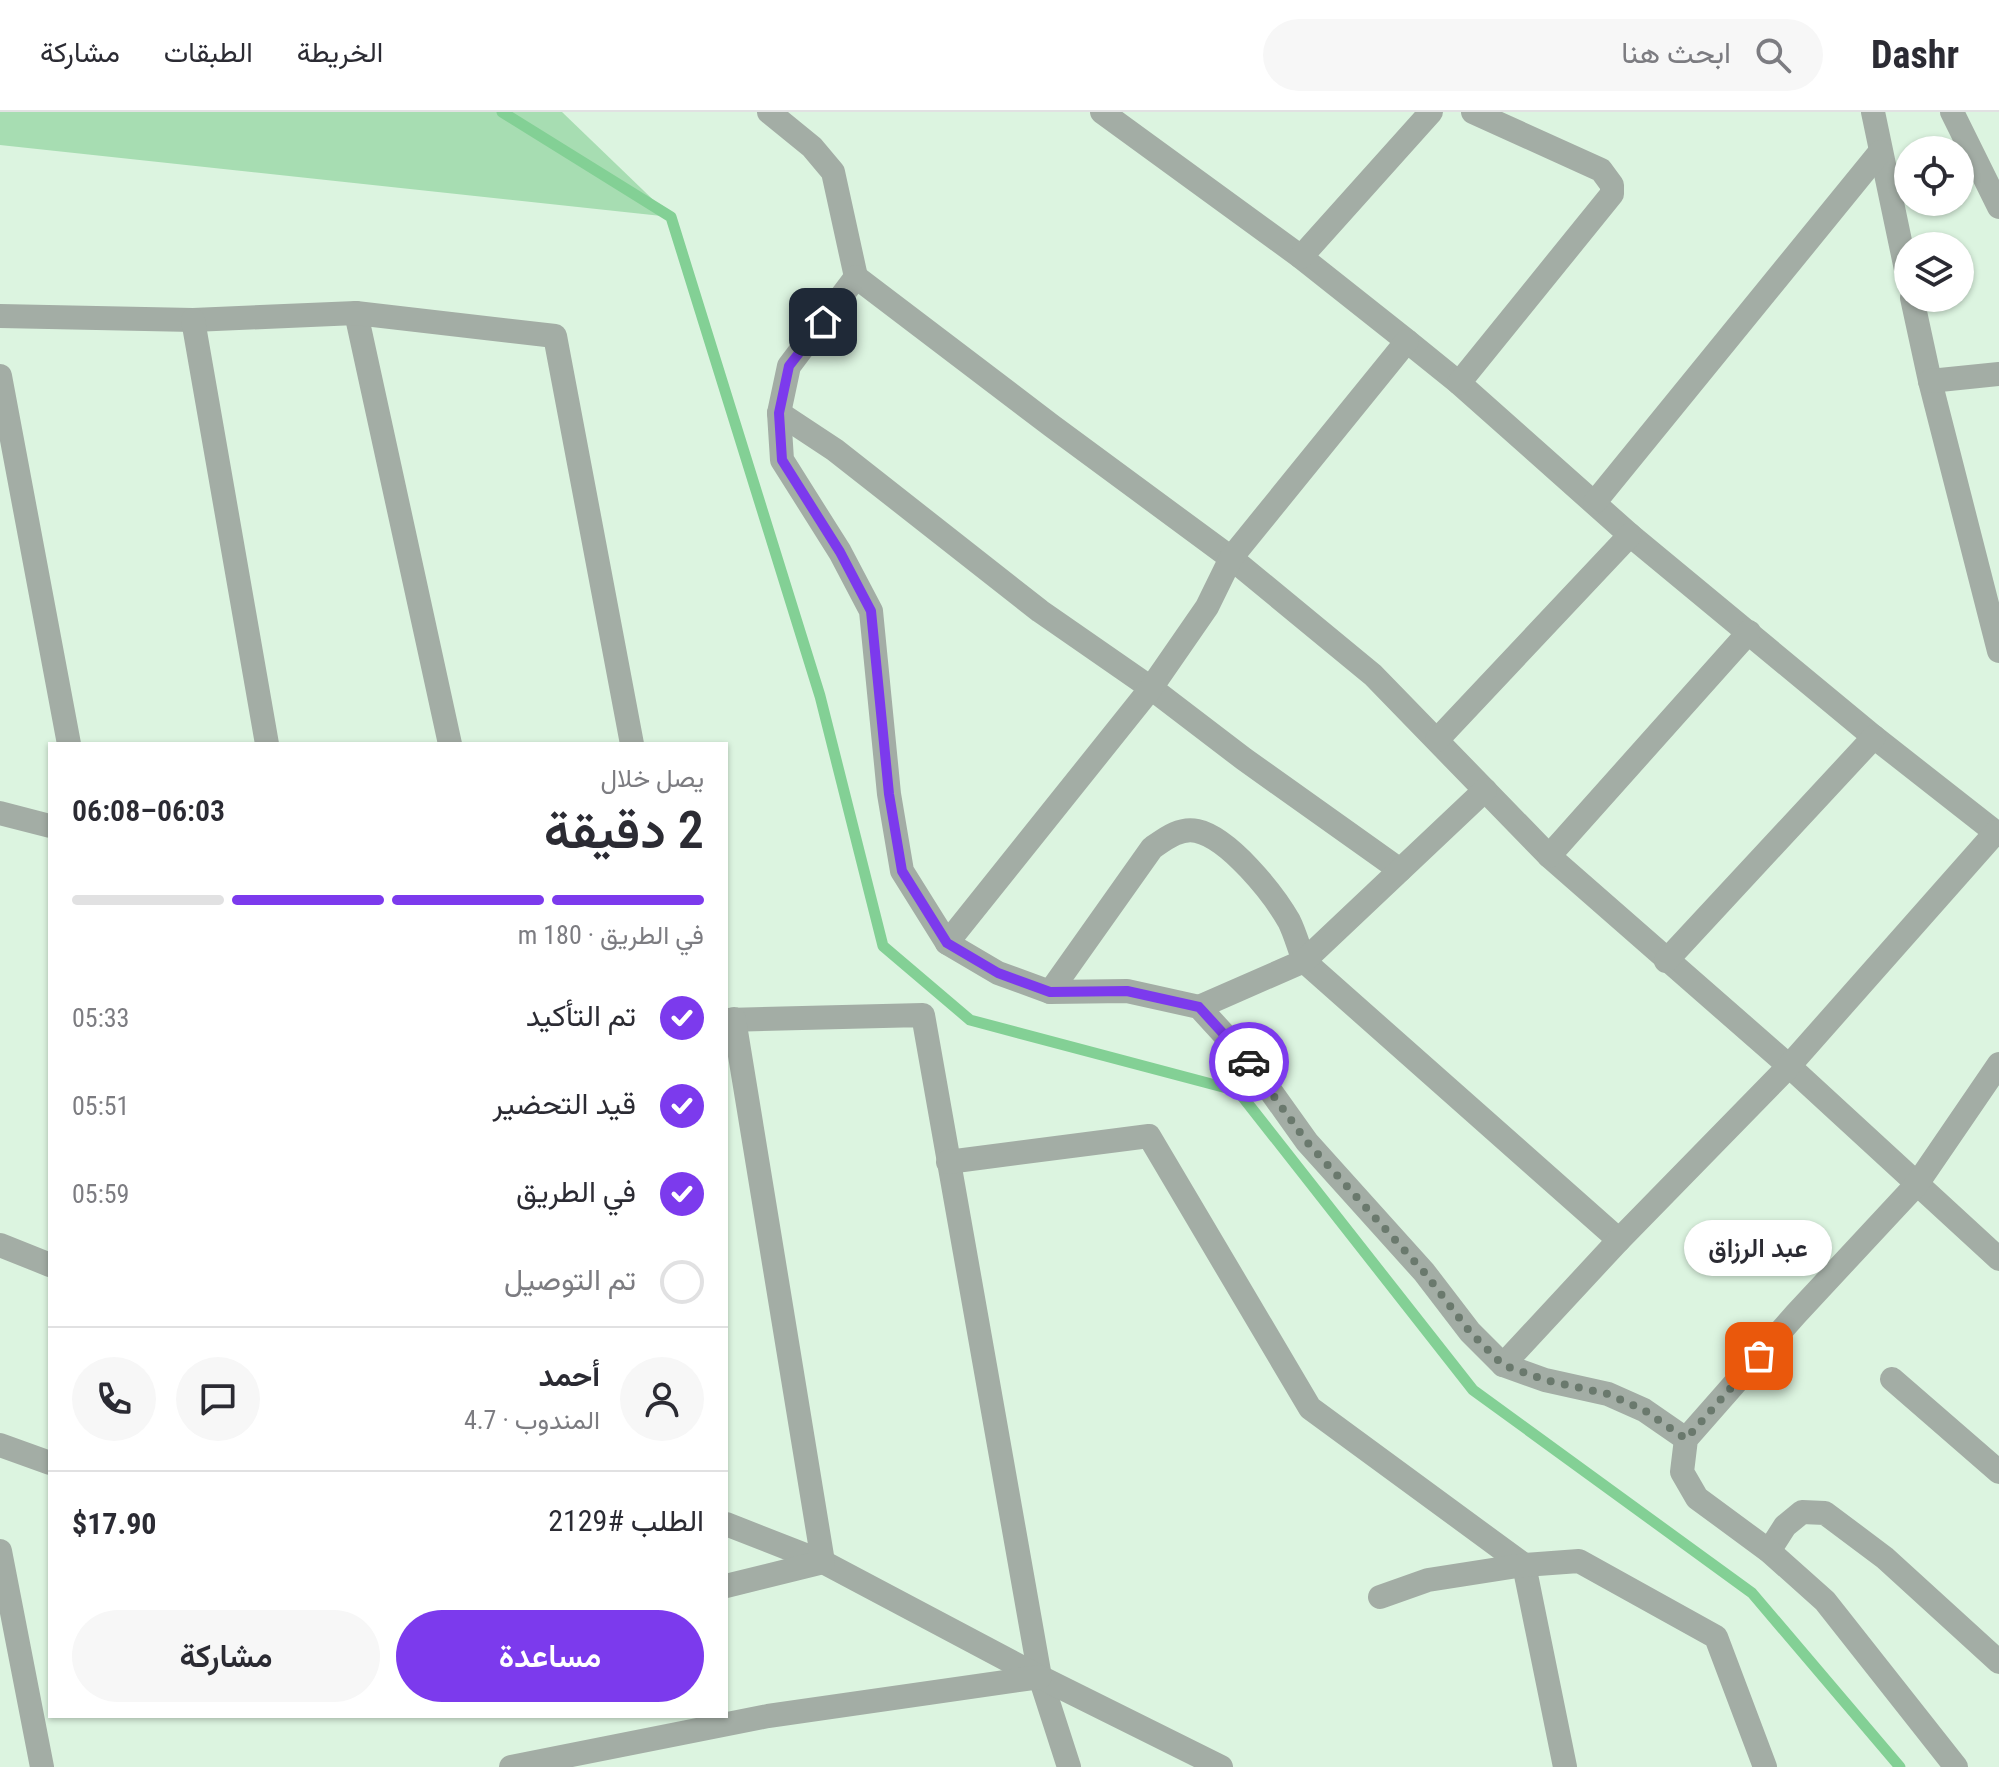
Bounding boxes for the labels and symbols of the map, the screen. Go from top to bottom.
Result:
pin [789,288,857,356]
courier [1209,1022,1289,1102]
callout: عبد الرزاق [1685,1220,1833,1276]
pin [1725,1322,1793,1390]

